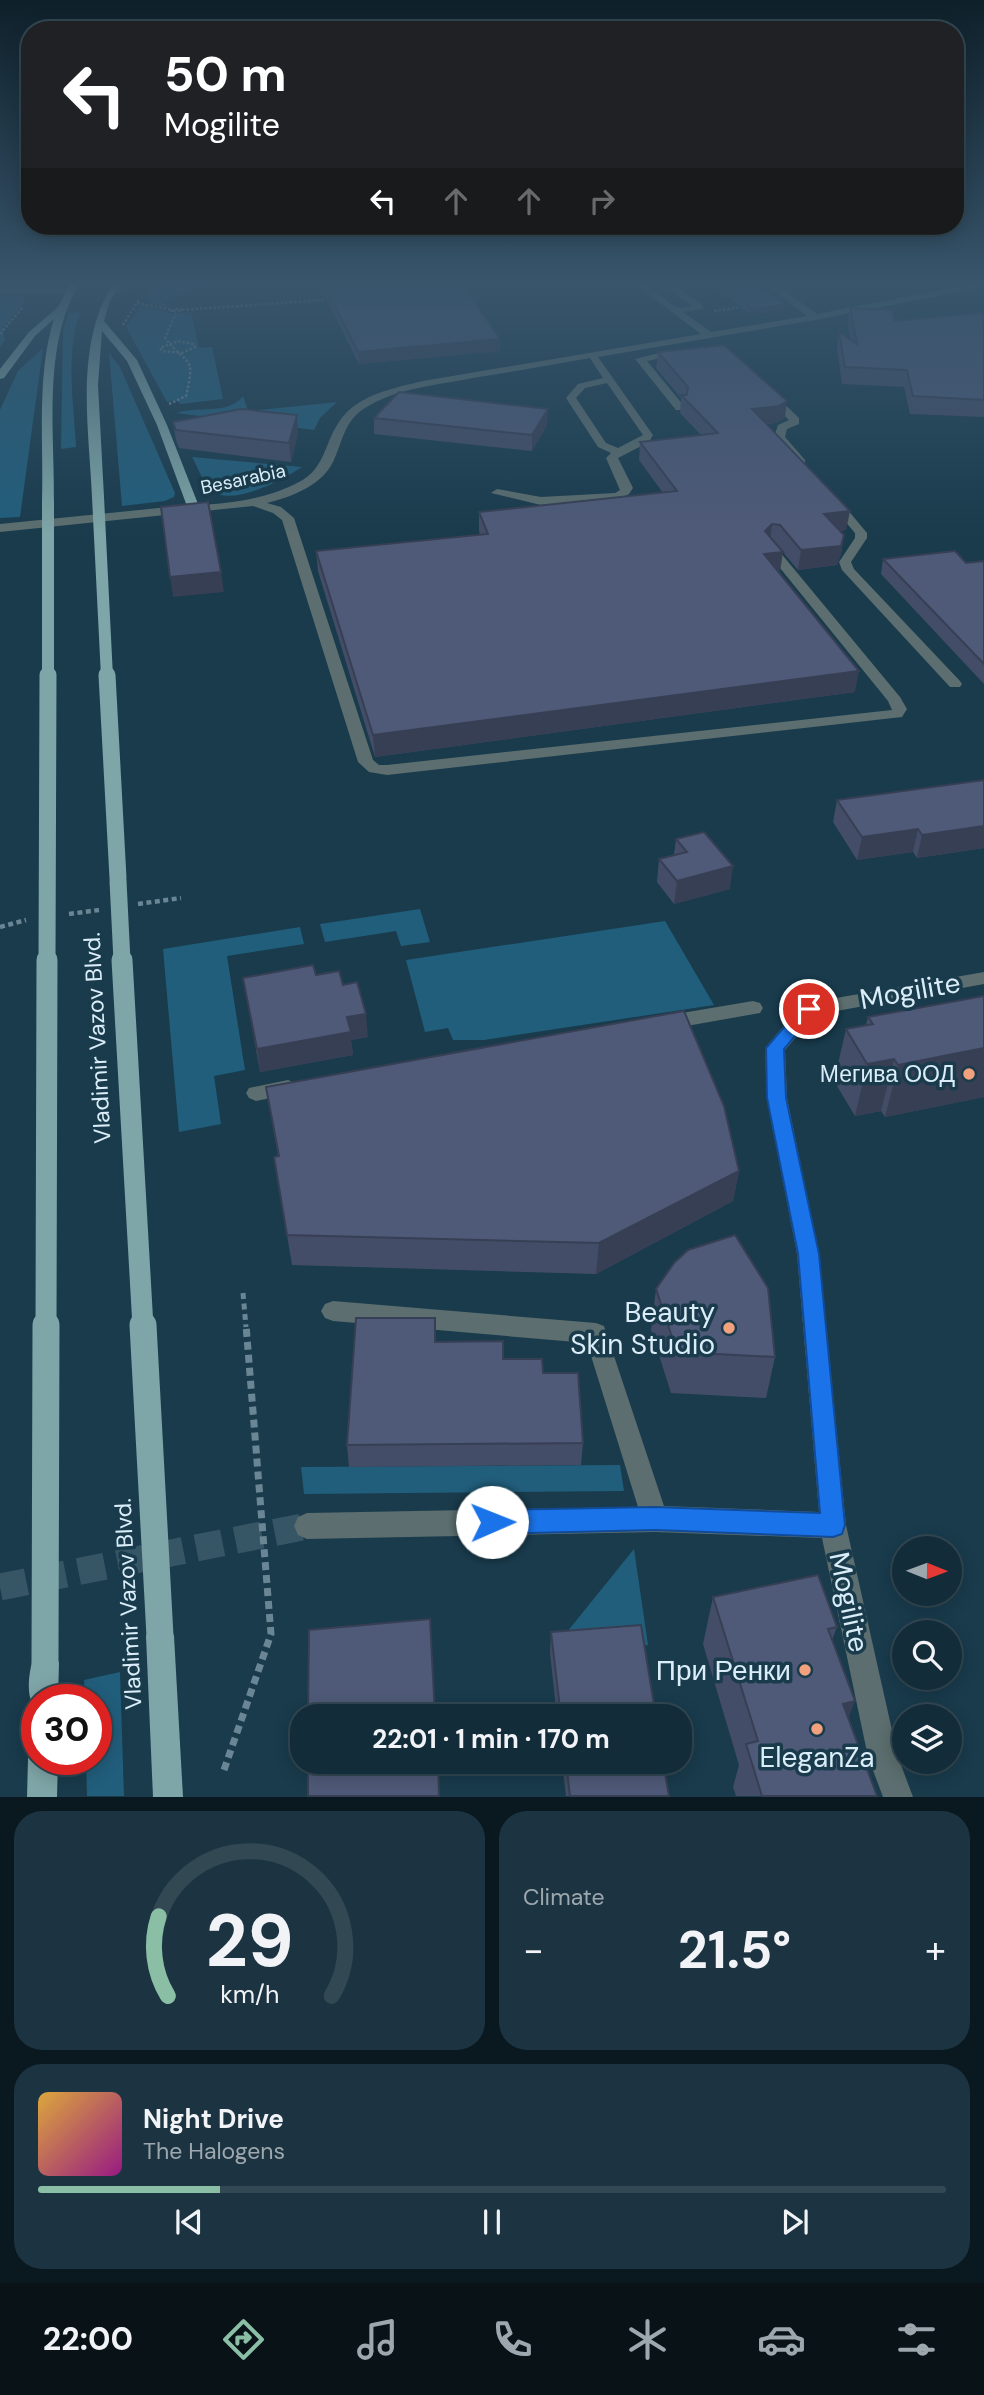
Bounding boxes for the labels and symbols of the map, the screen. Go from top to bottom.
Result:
street label: Besarabia [198,458,288,500]
street label: Vladimir Vazov Blvd. [76,932,118,1144]
street label: Mogilite [857,964,963,1018]
pin [779,979,839,1039]
place label: Мегива ООД [820,1059,955,1089]
marker: Мегива ООД [961,1066,977,1082]
place label: Beauty Skin Studio [570,1294,715,1363]
marker: Beauty Skin Studio [721,1320,737,1336]
position arrow [455,1485,529,1559]
street label: Vladimir Vazov Blvd. [107,1498,149,1710]
north arrow [892,1536,962,1606]
street label: Mogilite [820,1549,878,1655]
place label: При Ренки [656,1652,791,1689]
marker: При Ренки [797,1662,813,1678]
speed limit sign: 30 [21,1684,112,1775]
marker: EleganZa [809,1721,825,1737]
place label: EleganZa [759,1739,875,1776]

